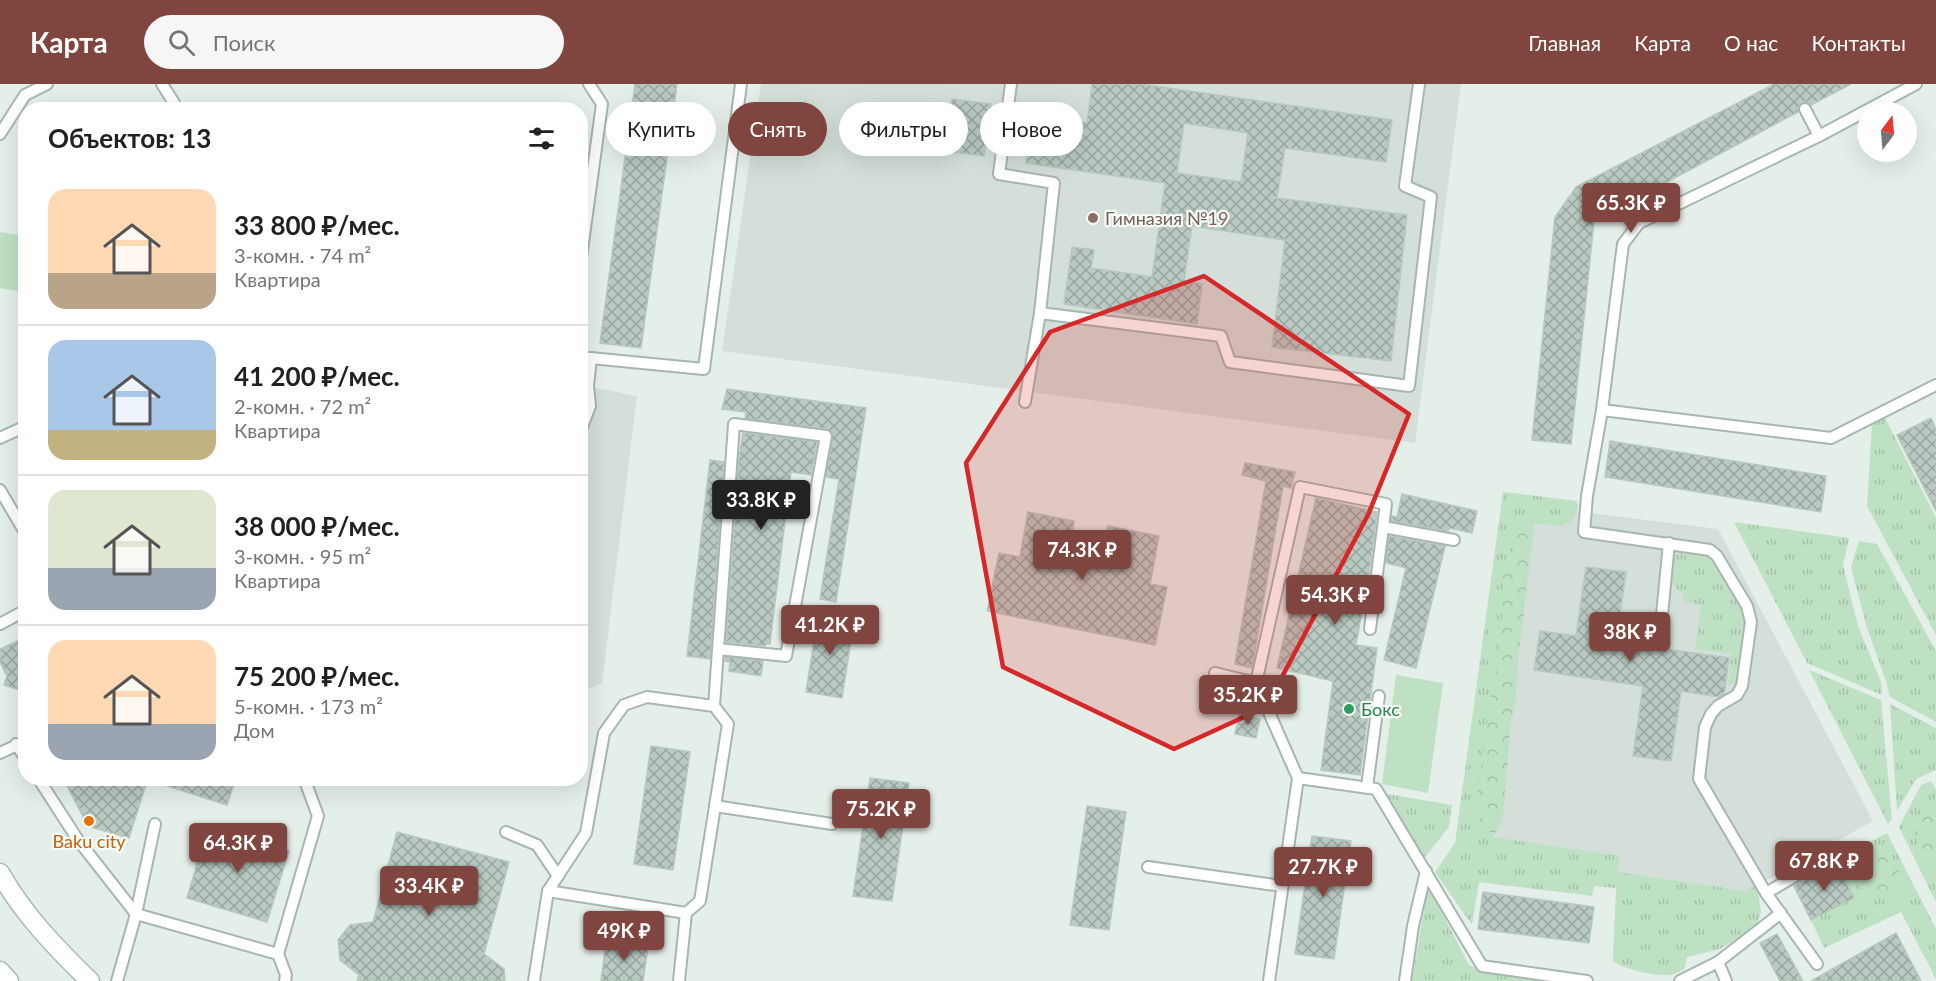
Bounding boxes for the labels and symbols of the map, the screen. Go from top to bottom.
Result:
north arrow [1857,102,1917,162]
pin: 65.3K ₽ [1576,183,1686,234]
place label: Гимназия №19 [1105,207,1228,229]
marker: Гимназия №19 [1086,211,1100,225]
pin: 33.8K ₽ [706,480,816,531]
pin: 74.3K ₽ [1027,530,1137,581]
pin: 54.3K ₽ [1280,575,1390,626]
pin: 41.2K ₽ [775,605,885,656]
pin: 38K ₽ [1588,612,1672,663]
pin: 35.2K ₽ [1193,675,1303,726]
place label: Бокс [1361,698,1400,720]
marker: Бокс [1342,702,1356,716]
pin: 75.2K ₽ [826,789,936,840]
marker: Baku city [82,814,96,828]
pin: 64.3K ₽ [183,823,293,874]
place label: Baku city [53,830,126,852]
pin: 67.8K ₽ [1769,841,1879,892]
pin: 27.7K ₽ [1268,847,1378,898]
pin: 33.4K ₽ [374,866,484,917]
pin: 49K ₽ [582,911,666,962]

